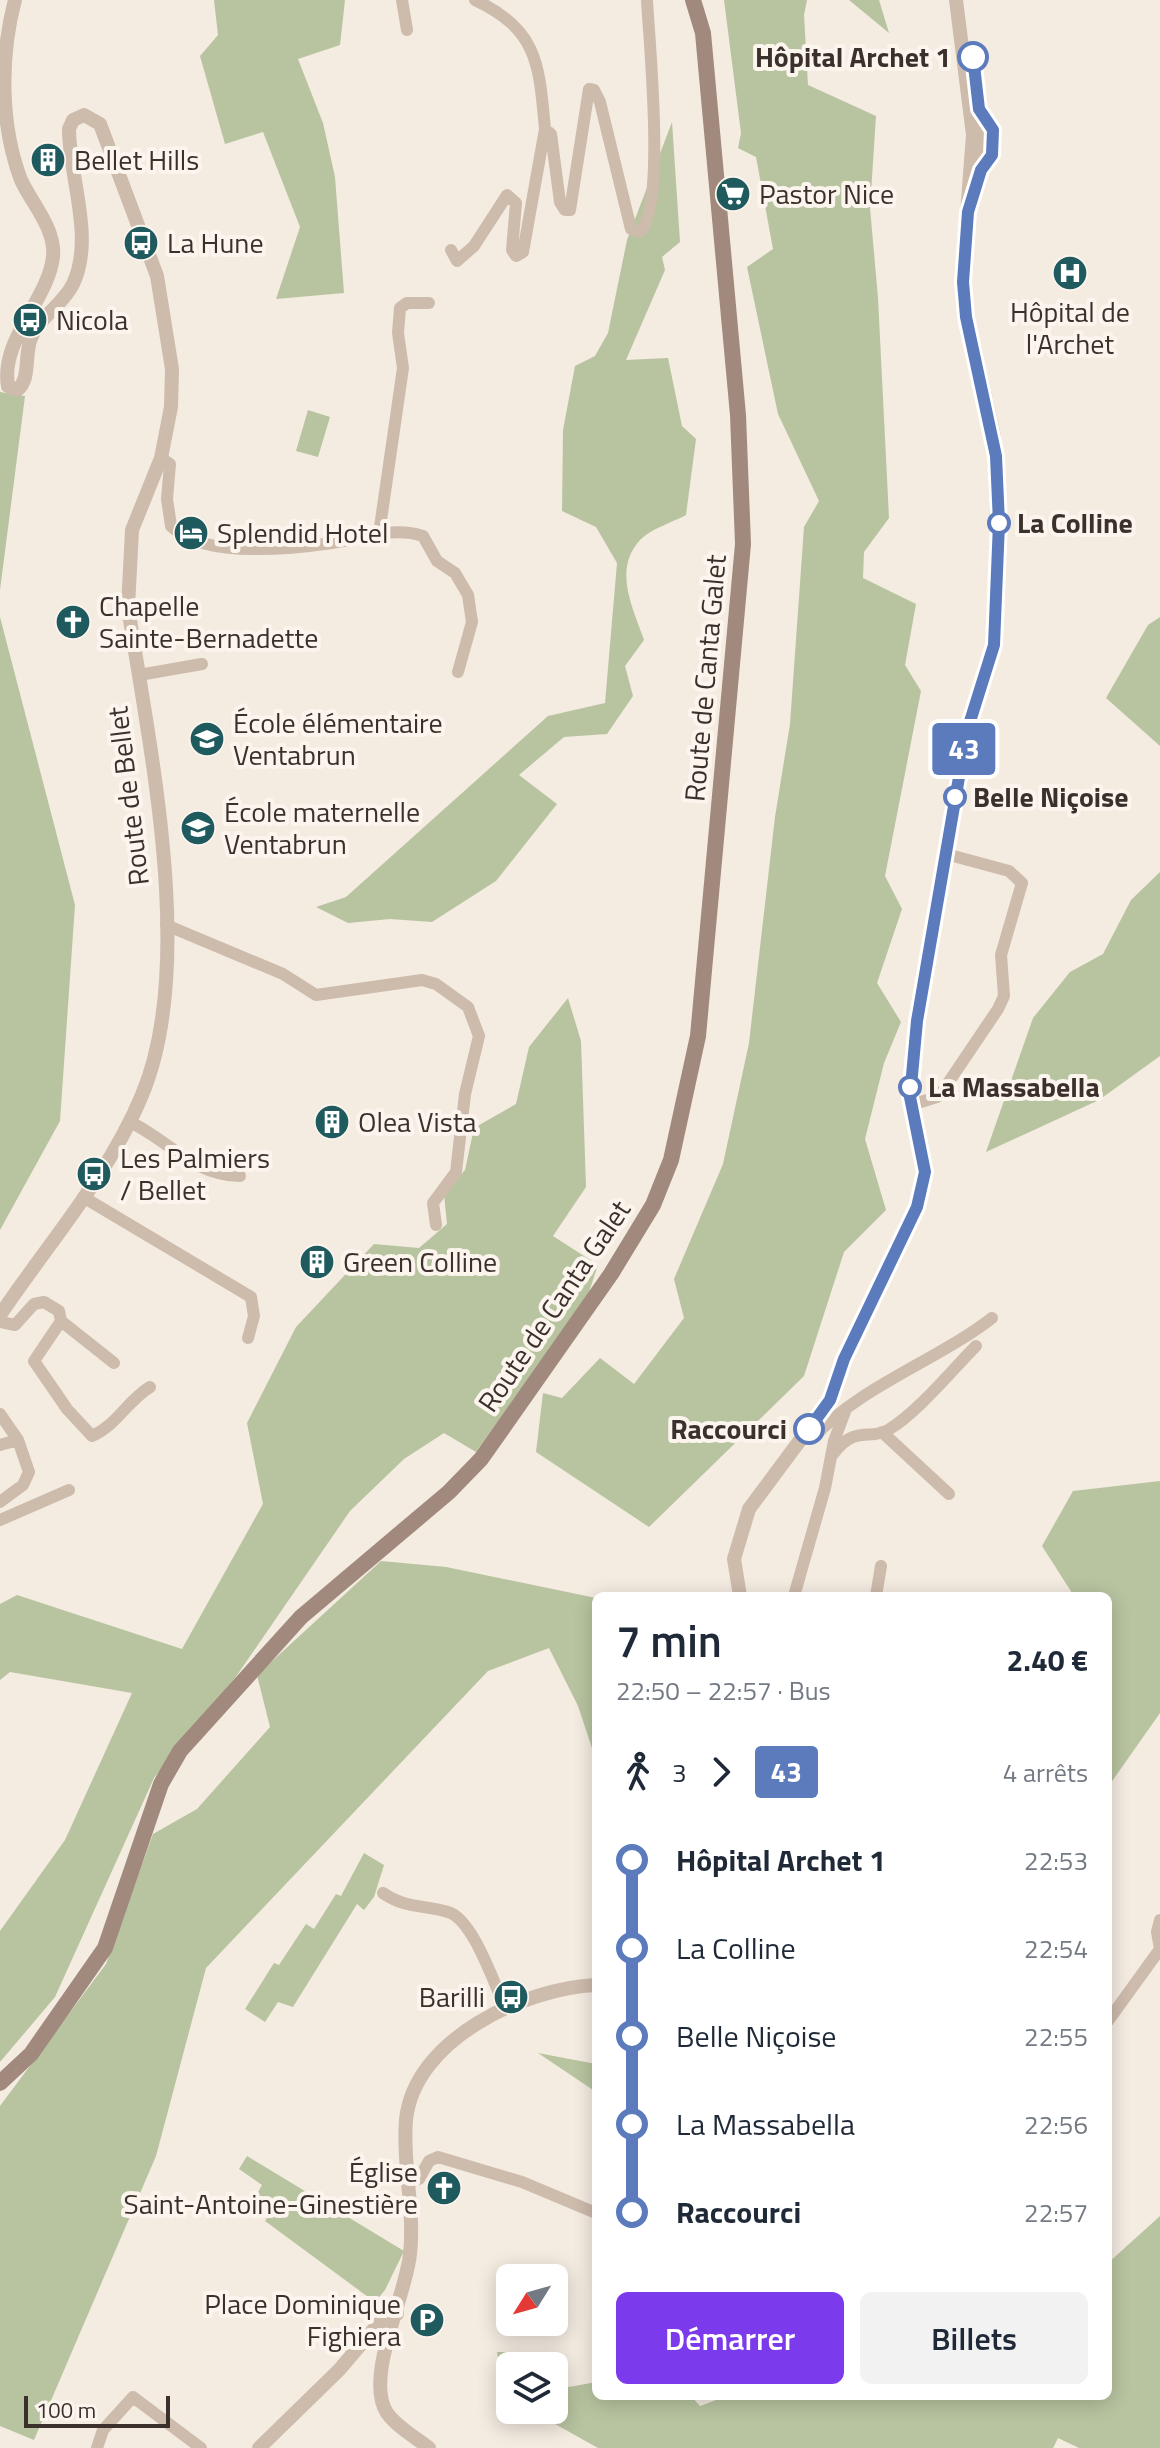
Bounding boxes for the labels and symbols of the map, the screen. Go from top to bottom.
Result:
place label: Hôpital Archet 1 [755,35,951,78]
marker: Hôpital Archet 1 [958,42,988,72]
place label: Bellet Hills [74,138,199,181]
building icon: Bellet Hills [29,141,67,179]
place label: Pastor Nice [759,172,894,215]
supermarket icon: Pastor Nice [714,175,752,213]
place label: La Hune [167,221,264,264]
bus stop icon: La Hune [122,224,160,262]
hospital icon: Hôpital de l'Archet [1051,254,1089,292]
place label: Hôpital de l'Archet [1010,290,1130,365]
place label: Nicola [56,298,128,341]
bus stop icon: Nicola [11,301,49,339]
place label: La Colline [1017,501,1133,544]
place label: Splendid Hotel [217,511,388,554]
marker: La Colline [988,512,1010,534]
hotel icon: Splendid Hotel [172,514,210,552]
street label: Route de Canta Galet [672,553,737,803]
place label: Chapelle Sainte-Bernadette [99,584,318,659]
church icon: Chapelle Sainte-Bernadette [54,603,92,641]
place label: École élémentaire Ventabrun [233,701,443,776]
street label: Route de Bellet [95,704,160,888]
school or university icon: École élémentaire Ventabrun [188,720,226,758]
line badge: 43 [928,723,1000,775]
place label: Belle Niçoise [973,775,1129,818]
marker: Belle Niçoise [944,786,966,808]
place label: École maternelle Ventabrun [224,790,420,865]
school or university icon: École maternelle Ventabrun [179,809,217,847]
place label: La Massabella [928,1065,1100,1108]
marker: La Massabella [899,1076,921,1098]
place label: Olea Vista [358,1100,477,1143]
building icon: Olea Vista [313,1103,351,1141]
place label: Les Palmiers / Bellet [120,1136,270,1211]
bus stop icon: Les Palmiers / Bellet [75,1155,113,1193]
street label: Route de Canta Galet [466,1191,641,1420]
place label: Green Colline [343,1240,497,1283]
building icon: Green Colline [298,1243,336,1281]
place label: Raccourci [670,1407,787,1450]
marker: Raccourci [794,1414,824,1444]
place label: Barilli [419,1975,485,2018]
bus stop icon: Barilli [492,1978,530,2016]
place label: Église Saint-Antoine-Ginestière [123,2150,418,2225]
church icon: Église Saint-Antoine-Ginestière [425,2169,463,2207]
north arrow [496,2264,568,2336]
place label: Place Dominique Fighiera [204,2282,401,2357]
parking icon: Place Dominique Fighiera [408,2301,446,2339]
scale bar [24,2392,170,2428]

